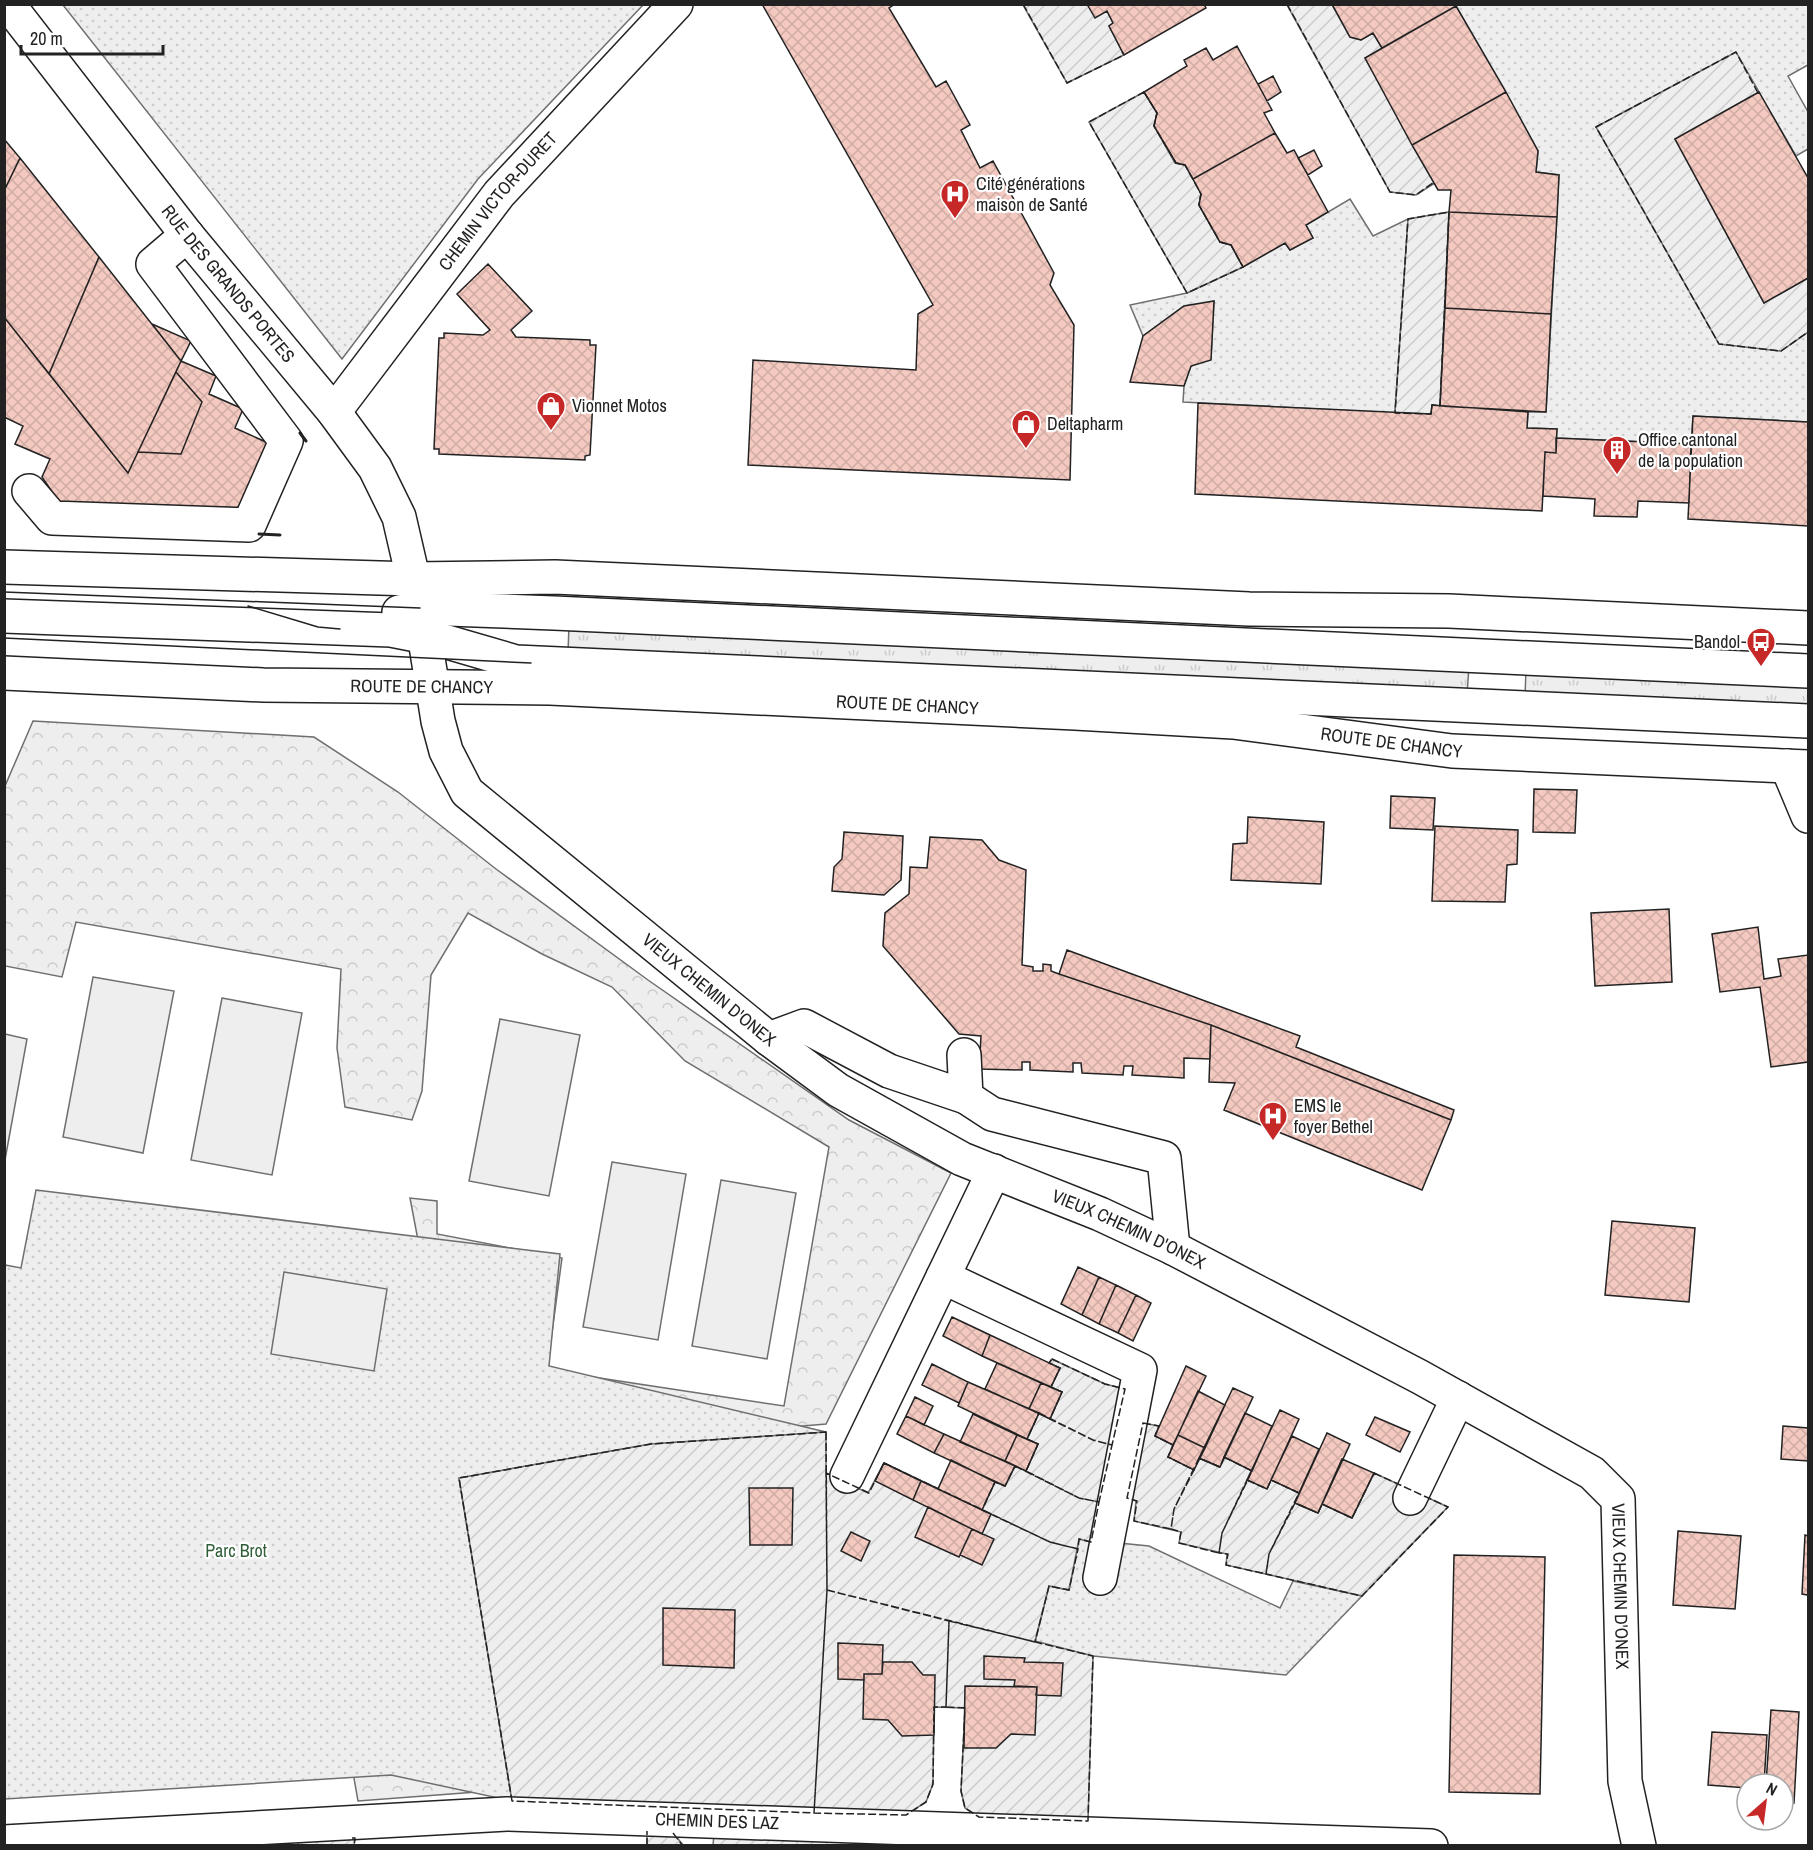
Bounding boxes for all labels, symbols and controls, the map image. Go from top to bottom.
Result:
scale bar [21,18,164,56]
text: 20 m [30,26,63,51]
street label: CHEMIN VICTOR-DURET [432,126,563,276]
place label: Cité générations maison de Santé [976,171,1088,217]
hospital icon: Cité générations maison de Santé [939,178,971,220]
street label: RUE DES GRANDS PORTES [156,199,301,368]
shop icon: Vionnet Motos [535,390,567,432]
place label: Vionnet Motos [572,393,667,418]
shop icon: Deltapharm [1010,408,1042,450]
place label: Deltapharm [1047,411,1123,436]
place label: Office cantonal de la population [1638,427,1743,473]
building icon: Office cantonal de la population [1601,434,1633,476]
bus stop icon: Bandol [1745,626,1777,668]
place label: Bandol [1694,629,1740,654]
street label: ROUTE DE CHANCY [350,673,493,699]
street label: ROUTE DE CHANCY [835,689,979,720]
street label: ROUTE DE CHANCY [1319,721,1463,763]
street label: VIEUX CHEMIN D'ONEX [637,927,781,1052]
place label: EMS le foyer Bethel [1294,1093,1373,1139]
hospital icon: EMS le foyer Bethel [1257,1100,1289,1142]
street label: VIEUX CHEMIN D'ONEX [1048,1183,1210,1275]
street label: VIEUX CHEMIN D'ONEX [1606,1503,1635,1670]
park label: Parc Brot [205,1538,267,1563]
north arrow [1735,1772,1795,1832]
text: N [1763,1777,1781,1801]
street label: CHEMIN DES LAZ [655,1806,779,1835]

